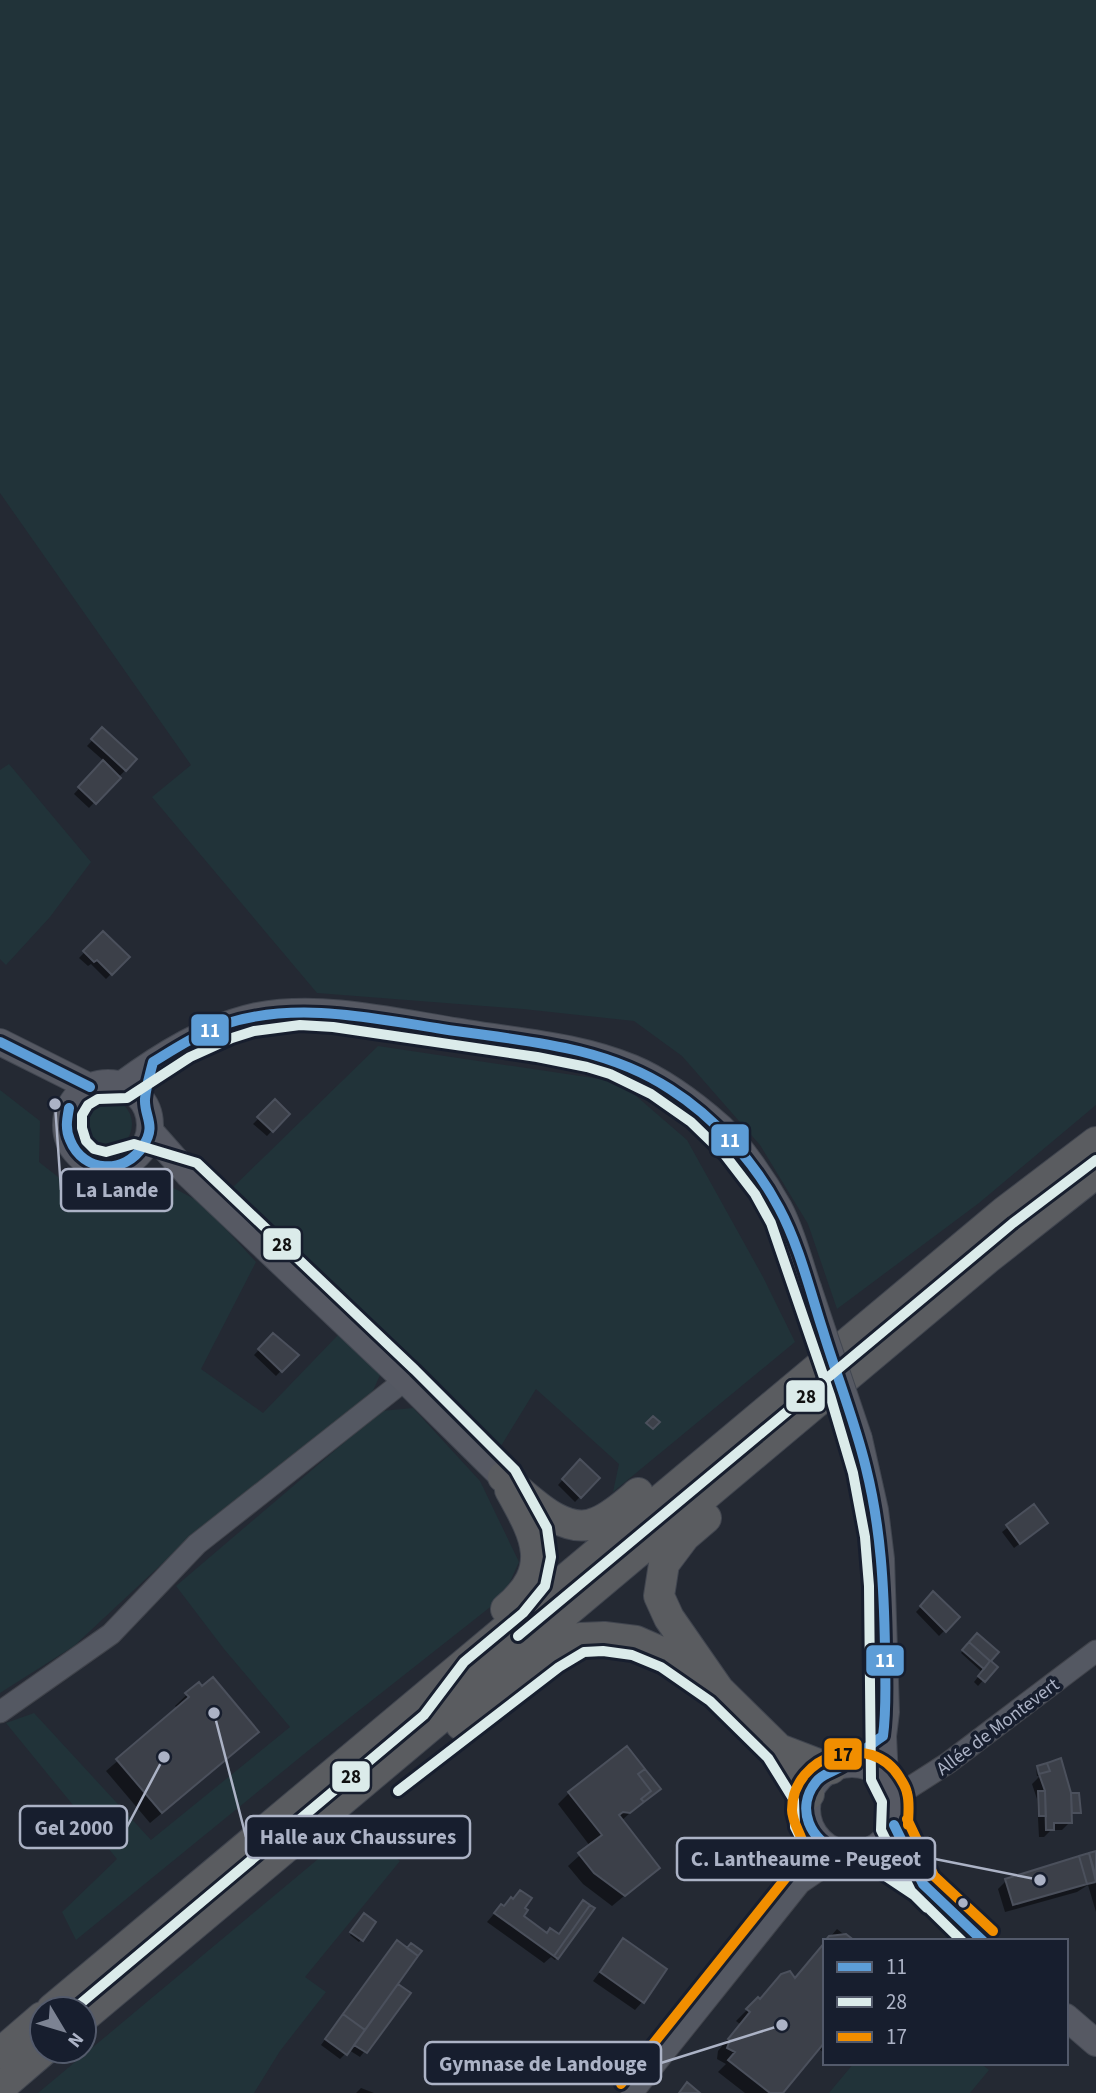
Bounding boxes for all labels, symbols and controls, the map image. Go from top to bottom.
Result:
line badge: 11 [190,1013,230,1047]
text: 11 [200,1018,220,1045]
line badge: 11 [710,1123,750,1157]
text: 11 [720,1128,740,1155]
callout: La Lande [61,1169,172,1211]
text: La Lande [75,1175,159,1205]
line badge: 28 [262,1227,302,1261]
text: 28 [272,1232,292,1259]
line badge: 28 [785,1379,826,1413]
text: 28 [796,1384,816,1411]
line badge: 11 [865,1644,905,1677]
text: 11 [875,1648,895,1675]
street label: Allée de Montevert [931,1672,1066,1782]
line badge: 17 [823,1737,863,1771]
text: 17 [833,1742,853,1769]
line badge: 28 [331,1760,371,1793]
text: 28 [341,1764,361,1791]
callout: Gel 2000 [20,1806,127,1848]
text: Gel 2000 [35,1813,113,1843]
callout: Halle aux Chaussures [246,1816,470,1858]
text: Halle aux Chaussures [260,1822,456,1852]
callout: C. Lantheaume - Peugeot [677,1838,935,1880]
text: C. Lantheaume - Peugeot [691,1844,921,1874]
unlabelled marker [956,1896,970,1910]
legend [823,1939,1068,2065]
text: 11 [886,1952,907,1982]
text: 28 [886,1987,907,2017]
north arrow [28,1995,98,2065]
text: 17 [886,2022,907,2052]
text: N [61,2026,90,2053]
callout: Gymnase de Landouge [425,2042,661,2084]
text: Gymnase de Landouge [439,2049,647,2079]

